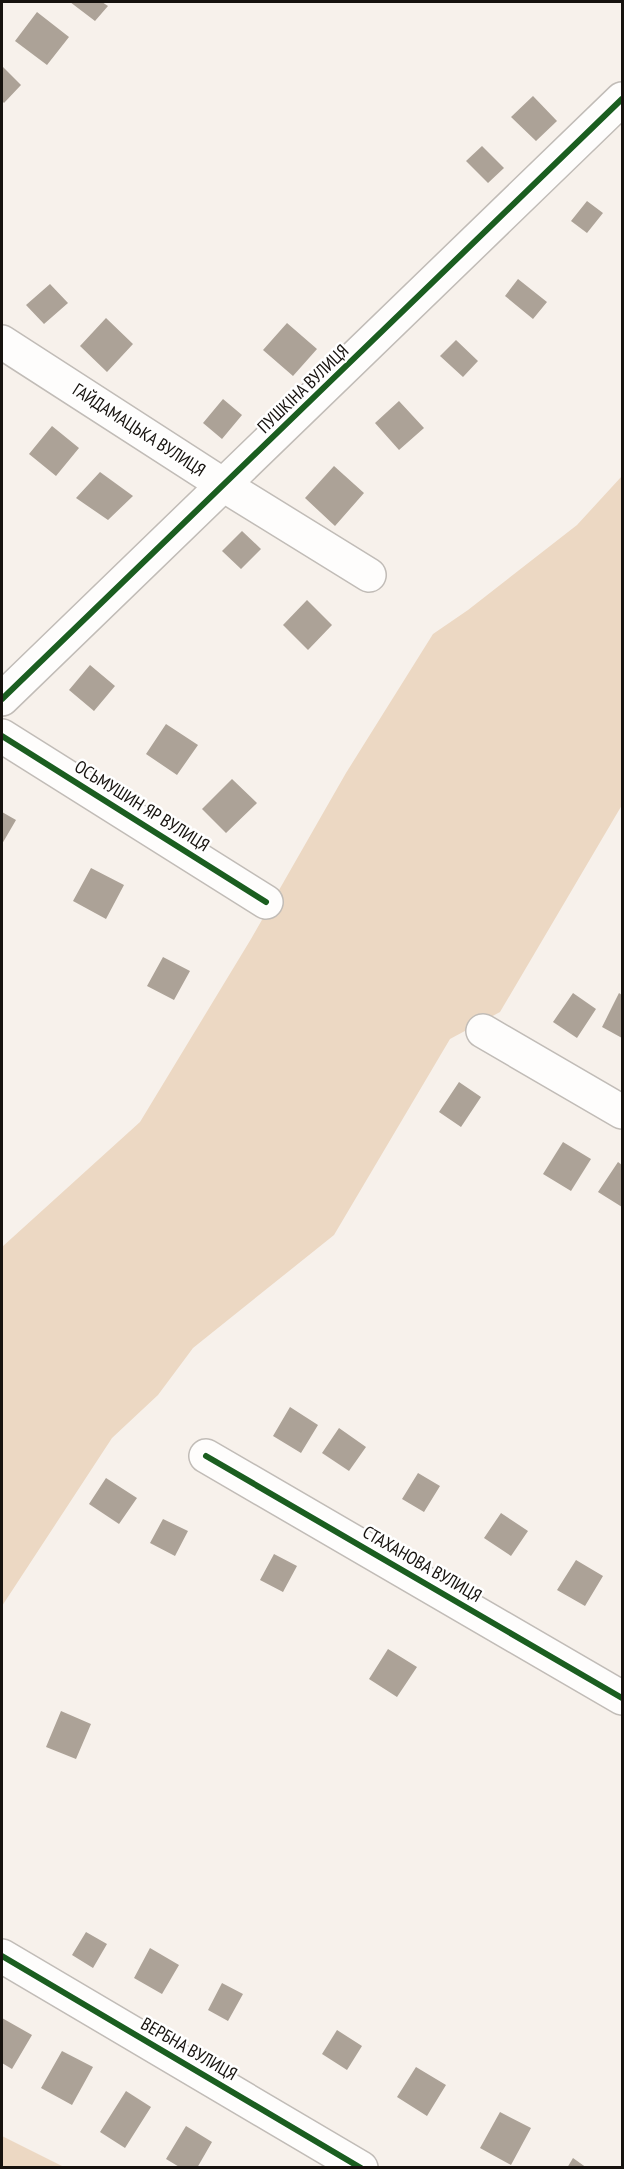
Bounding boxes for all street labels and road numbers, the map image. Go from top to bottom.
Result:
street label: ПУШКІНА ВУЛИЦЯ [252,339,353,438]
street label: ГАЙДАМАЦЬКА ВУЛИЦЯ [68,378,210,481]
street label: ОСЬМУШИН ЯР ВУЛИЦЯ [71,755,214,856]
street label: СТАХАНОВА ВУЛИЦЯ [359,1520,486,1607]
street label: ВЕРБНА ВУЛИЦЯ [137,2012,241,2085]

